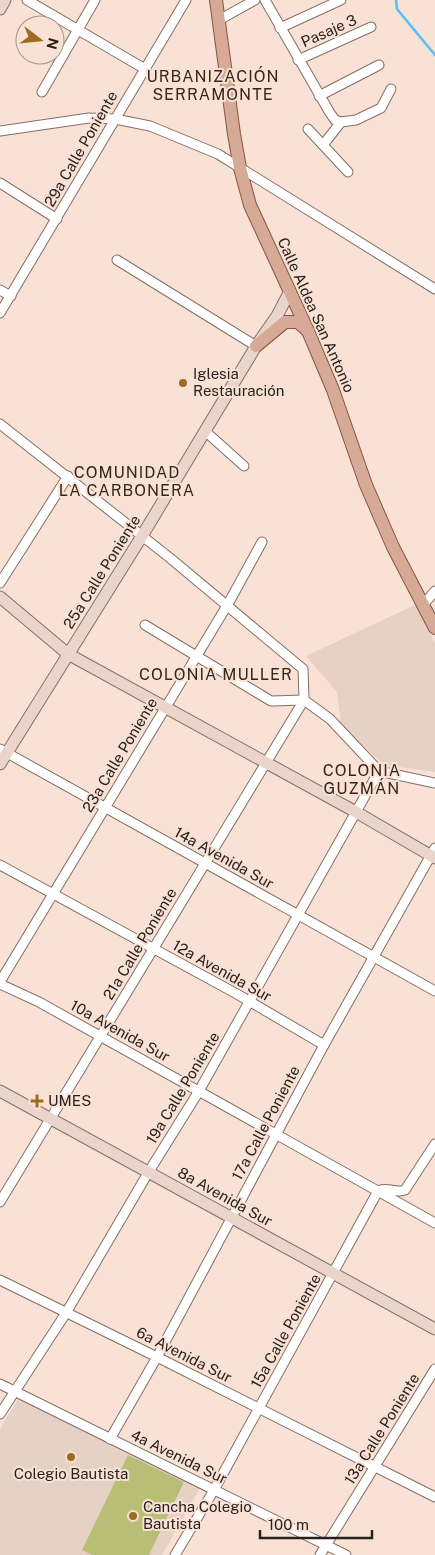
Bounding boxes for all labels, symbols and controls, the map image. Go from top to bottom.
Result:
street label: Pasaje 3 [298,11,359,50]
north arrow [15,15,65,65]
text: N [43,36,62,51]
district label: URBANIZACIÓN SERRAMONTE [146,66,280,104]
street label: 29a Calle Poniente [41,88,121,210]
street label: Calle Aldea San Antonio [275,235,358,395]
place label: Iglesia Restauración [193,365,284,399]
marker: Iglesia Restauración [177,377,189,389]
district label: COMUNIDAD LA CARBONERA [59,463,195,500]
street label: 25a Calle Poniente [60,512,143,632]
district label: COLONIA MULLER [139,665,293,684]
street label: 23a Calle Poniente [79,694,160,815]
district label: COLONIA GUZMÁN [323,761,401,798]
street label: 14a Avenida Sur [172,823,277,892]
street label: 21a Calle Poniente [100,885,180,1003]
street label: 12a Avenida Sur [170,936,275,1005]
street label: 10a Avenida Sur [68,996,173,1065]
street label: 19a Calle Poniente [142,1029,223,1147]
street label: 17a Calle Poniente [228,1063,303,1183]
place label: UMES [48,1092,91,1109]
marker: UMES [30,1094,44,1108]
street label: 8a Avenida Sur [175,1164,276,1230]
street label: 15a Calle Poniente [247,1271,324,1391]
street label: 6a Avenida Sur [134,1323,235,1386]
street label: 13a Calle Poniente [341,1370,423,1487]
street label: 4a Avenida Sur [128,1426,230,1487]
marker: Colegio Bautista [65,1451,77,1463]
place label: Colegio Bautista [14,1465,128,1482]
place label: Cancha Colegio Bautista [143,1498,252,1532]
scale bar [260,1508,372,1540]
marker: Cancha Colegio Bautista [127,1510,139,1522]
text: 100 m [268,1516,309,1533]

